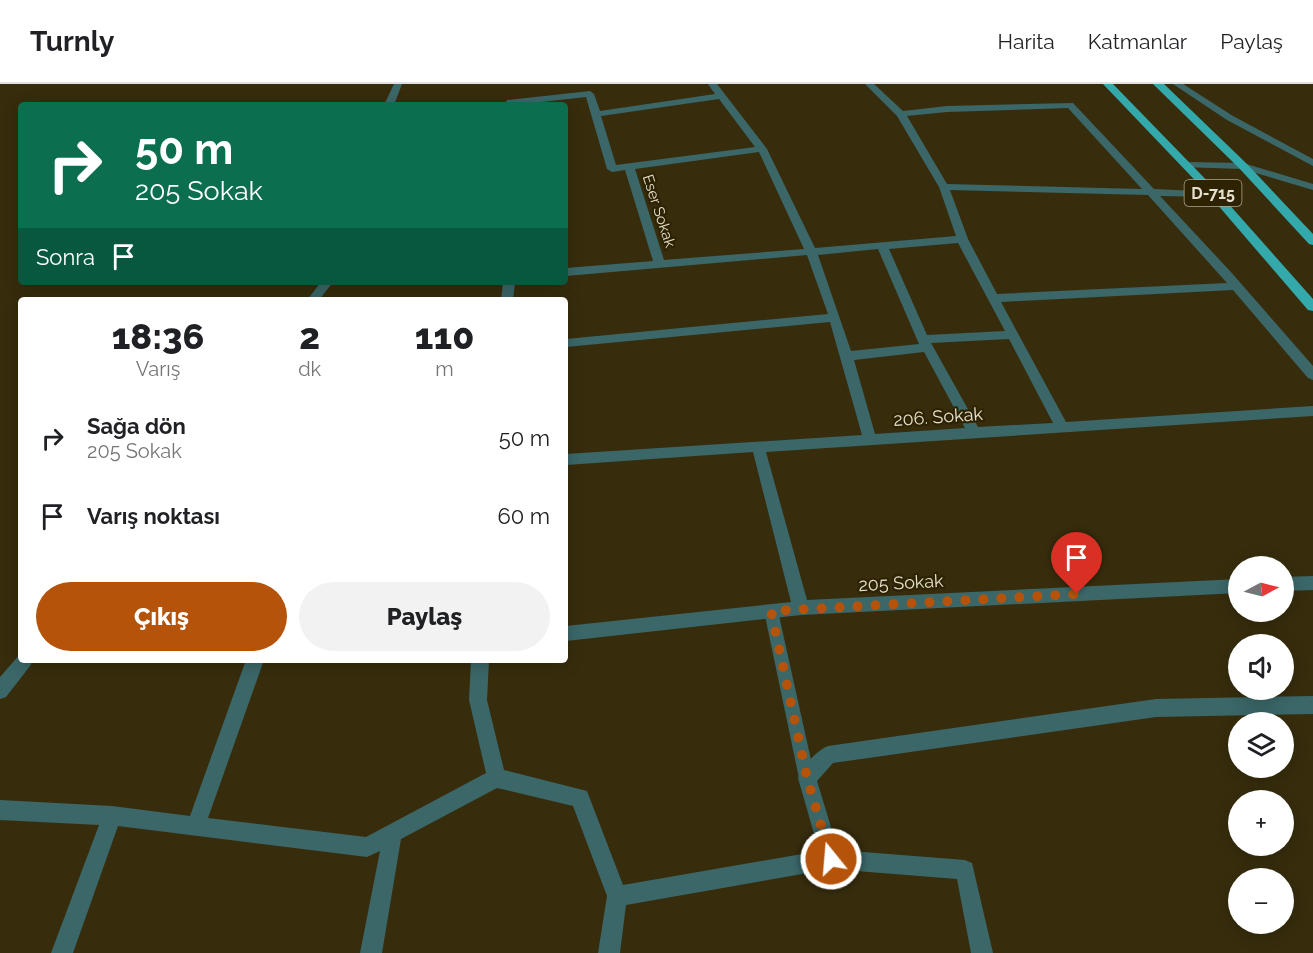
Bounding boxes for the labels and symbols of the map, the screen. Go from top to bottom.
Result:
street label: Eser Sokak [639,172,679,250]
road number: D-715 [1184,180,1242,206]
street label: 206. Sokak [892,403,984,430]
pin [1051,532,1102,594]
north arrow [1228,556,1294,622]
street label: 205 Sokak [858,570,945,595]
position arrow [799,827,863,891]

